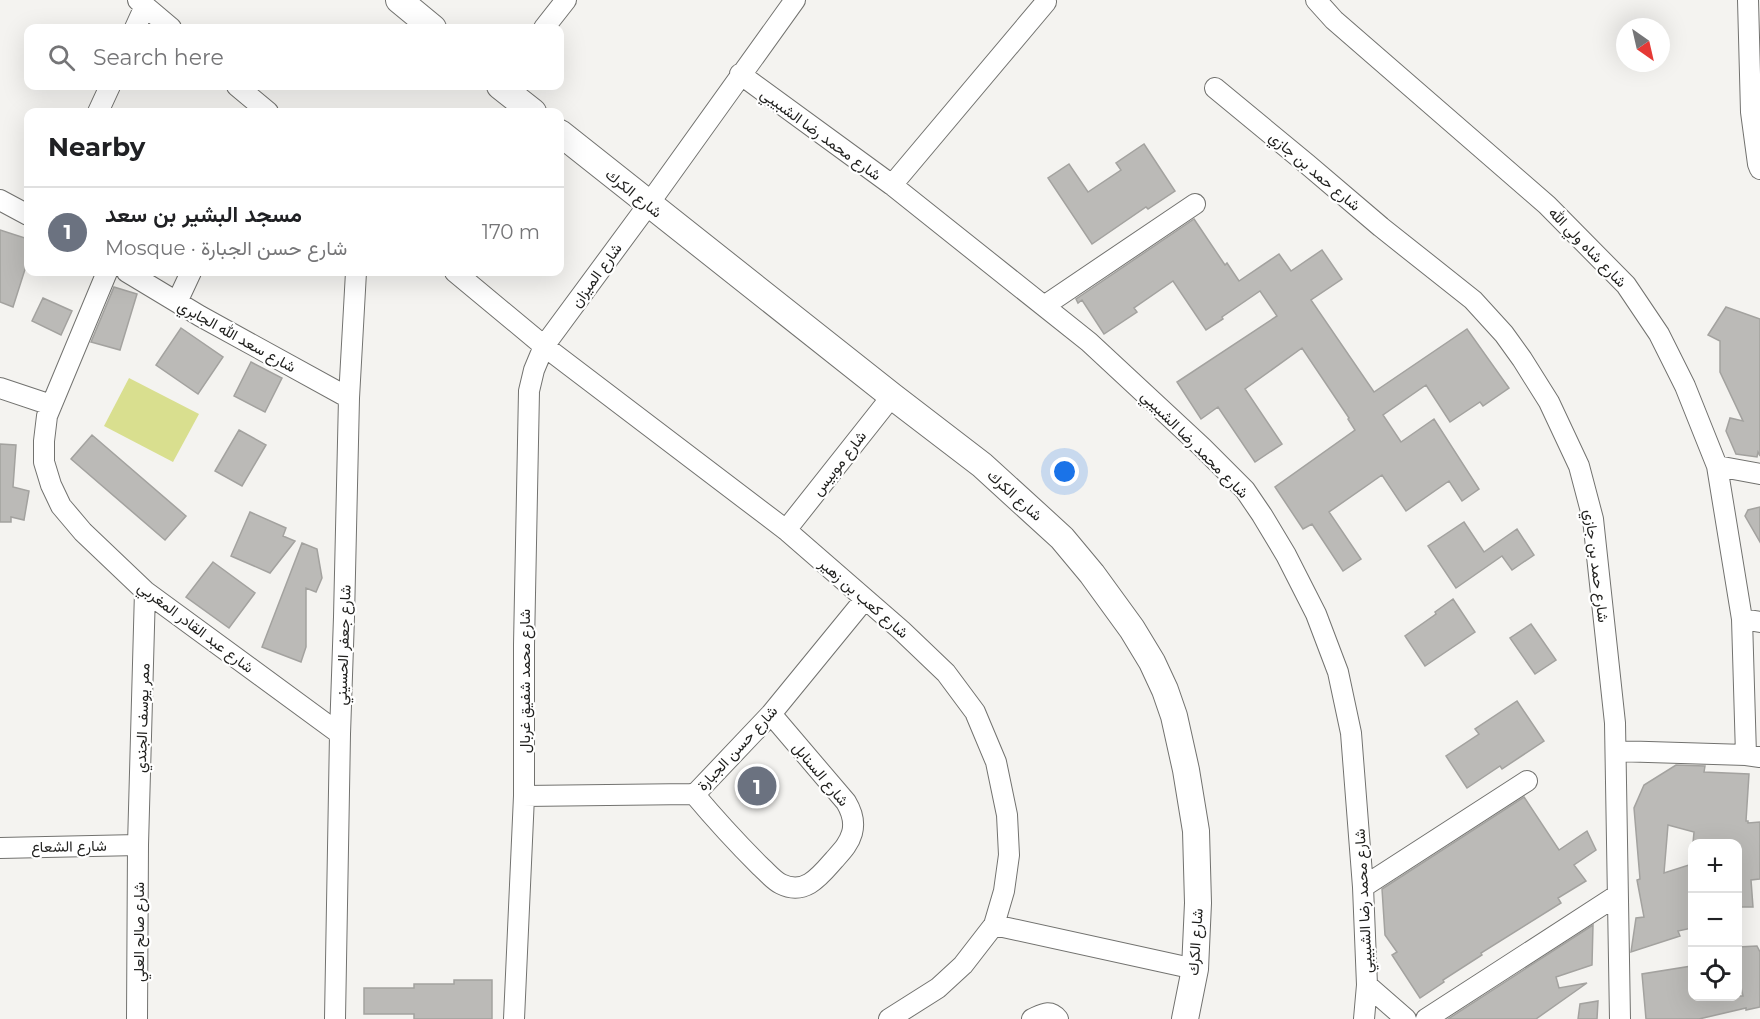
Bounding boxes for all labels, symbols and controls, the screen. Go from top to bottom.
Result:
north arrow [1616,18,1670,72]
search box [24,24,564,90]
icon: search [45,41,78,74]
text: Search here [93,44,224,71]
street label: شارع محمد رضا الشبيبي [755,84,885,188]
street label: شارع حمد بن جازي [1263,127,1365,218]
text: Nearby [48,131,145,163]
street label: شارع الكرك [601,164,666,223]
text: مسجد البشير بن سعد [105,201,302,228]
street label: شارع شاه ولي الله [1542,203,1631,294]
text: 1 [64,220,71,244]
text: 170 m [482,220,540,244]
text: Mosque · شارع حسن الجبارة [105,236,347,260]
street label: شارع الميزان [566,239,627,312]
street label: شارع سعد الله الجابري [173,296,299,380]
street label: شارع محمد رضا الشبيبي [1134,386,1253,505]
street label: شارع موبيس [808,427,872,500]
your location [1050,457,1079,486]
street label: شارع الكرك [982,465,1047,526]
street label: شارع حمد بن جازي [1577,508,1613,624]
street label: شارع كعب بن زهير [813,553,913,644]
street label: شارع عبد القادر المغربي [132,577,258,680]
street label: شارع جعفر الحسيني [331,584,359,706]
street label: شارع محمد شفيق غربال [515,609,536,753]
street label: ممر يوسف الجندي [131,663,157,773]
street label: شارع حسن الجبارة [693,701,783,796]
street label: شارع السنابل [787,738,853,811]
pin: 1 [738,764,777,808]
street label: شارع محمد رضا الشبيبي [1350,828,1380,974]
street label: شارع الشعاع [31,836,107,858]
map controls [1688,839,1742,1001]
button: + [1688,839,1742,893]
street label: شارع صالح العلي [129,882,152,982]
button: − [1688,893,1742,947]
street label: شارع الكرك [1183,907,1209,976]
button: locate [1688,947,1742,1001]

